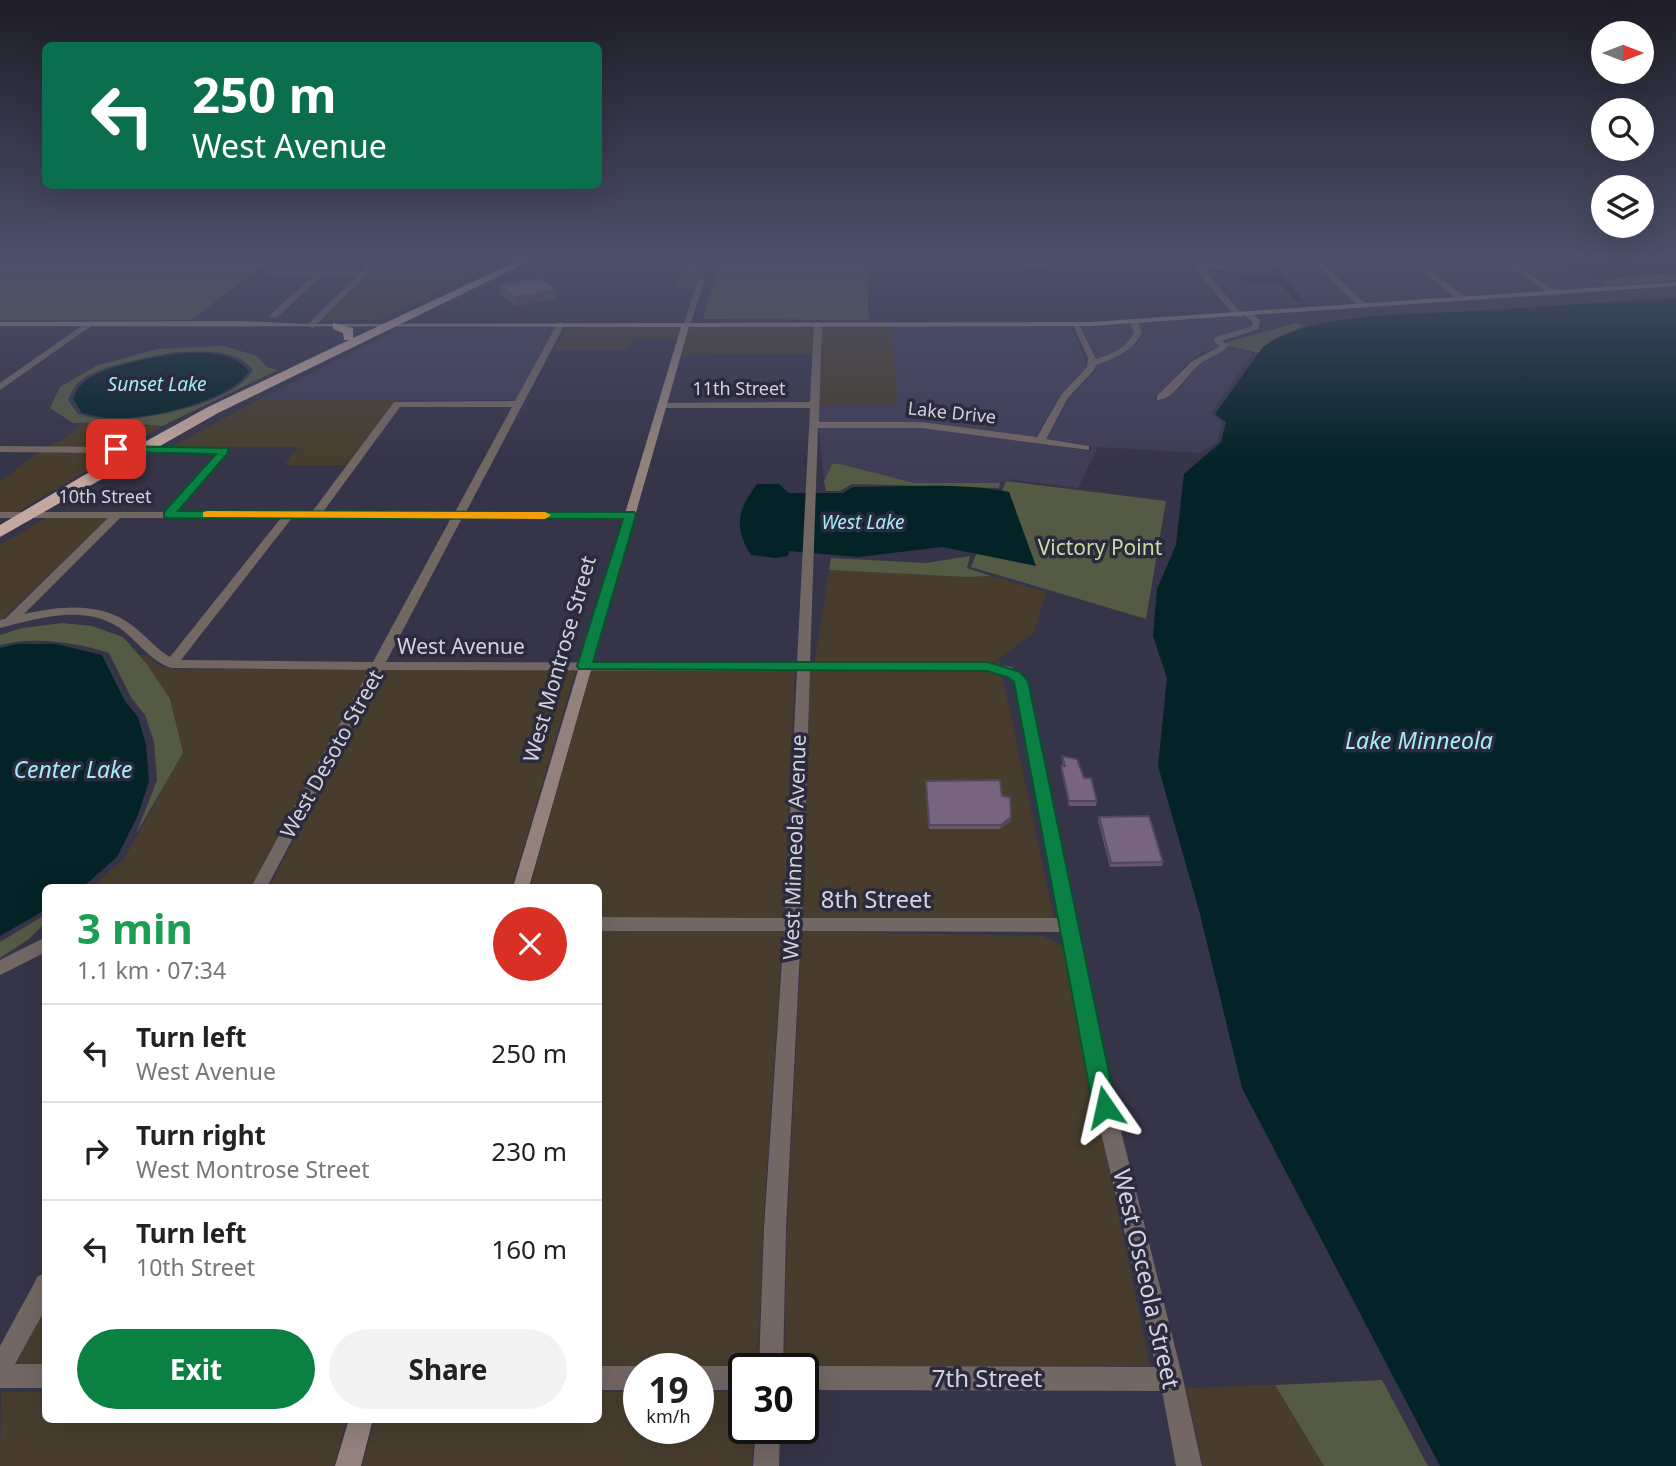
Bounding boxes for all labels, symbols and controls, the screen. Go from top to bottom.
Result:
north arrow [1591,21,1654,84]
map controls [1591,21,1654,238]
text: 250 m [192,61,337,127]
icon: left [77,70,168,161]
button: search [1591,98,1654,161]
text: West Avenue [192,124,387,167]
button: layers [1591,175,1654,238]
water label: Sunset Lake [108,371,206,397]
street label: 11th Street [692,376,786,400]
street label: Lake Drive [907,395,997,429]
pin [86,419,146,479]
icon: arrive [97,430,135,468]
street label: 10th Street [58,484,152,508]
water label: West Lake [821,509,905,535]
park label: Victory Point [1038,533,1163,561]
street label: West Montrose Street [516,552,602,765]
street label: West Avenue [397,632,525,660]
street label: West Desoto Street [273,664,389,843]
water label: Lake Minneola [1345,724,1493,756]
street label: West Minneola Avenue [776,734,812,960]
water label: Center Lake [13,753,133,785]
street label: 8th Street [821,882,932,915]
text: 3 min [77,899,193,956]
button: close [493,907,567,981]
text: 1.1 km · 07:34 [77,954,226,986]
text: Turn left [136,1019,247,1055]
icon: left [77,1034,115,1072]
text: 250 m [491,1035,567,1071]
text: West Avenue [136,1055,276,1087]
position arrow [1068,1070,1142,1144]
text: Turn right [136,1117,266,1153]
icon: right [77,1132,115,1170]
text: 230 m [491,1133,567,1169]
text: West Montrose Street [136,1153,370,1185]
street label: West Osceola Street [1106,1166,1189,1392]
text: Turn left [136,1215,247,1251]
icon: left [77,1230,115,1268]
text: 160 m [491,1231,567,1267]
text: 10th Street [136,1251,255,1283]
button: Exit [77,1329,315,1409]
button: Share [329,1329,567,1409]
speed limit sign: 30 [728,1353,819,1444]
street label: 7th Street [932,1361,1043,1394]
text: 19 [648,1366,689,1413]
text: km/h [646,1404,691,1428]

